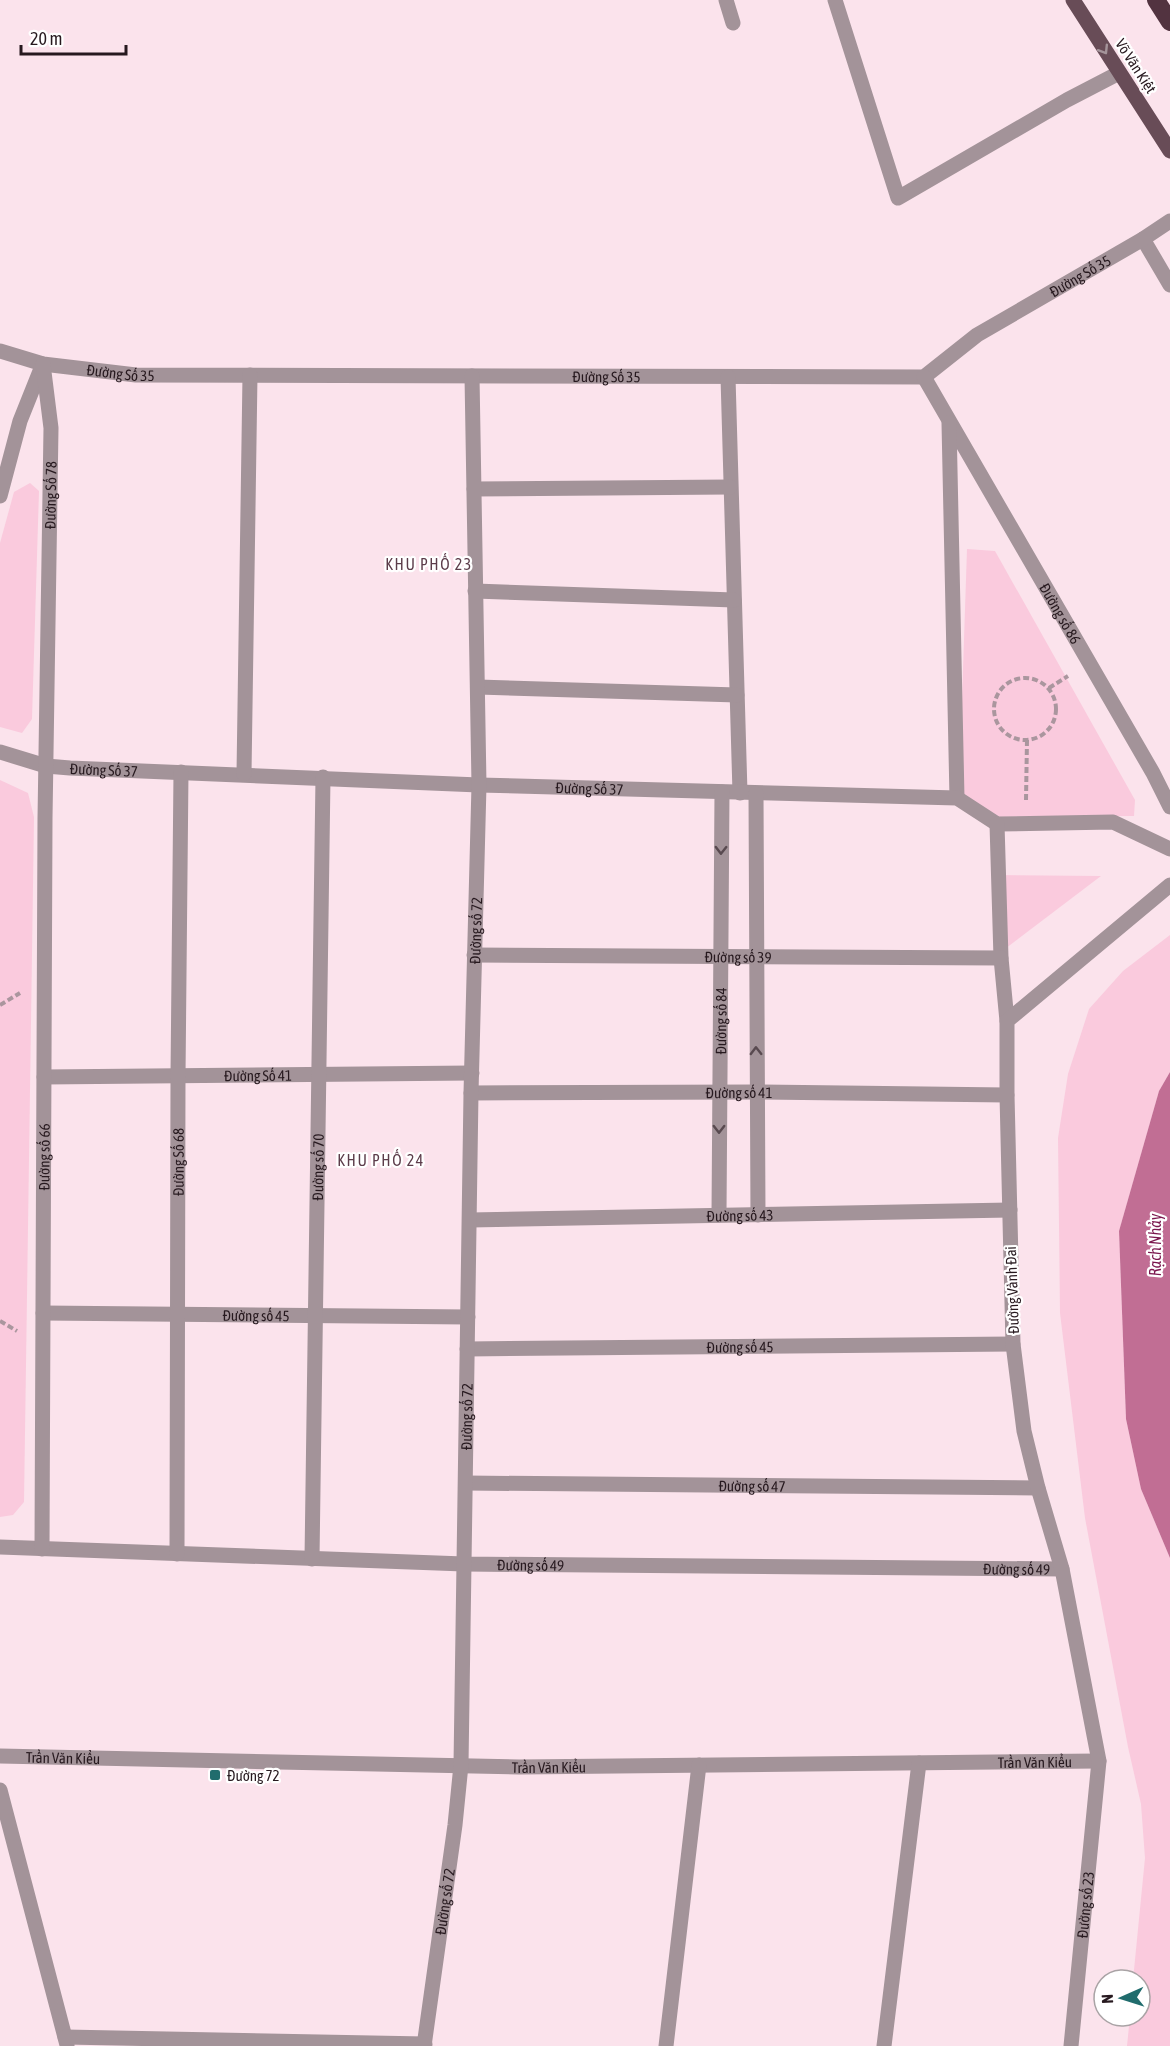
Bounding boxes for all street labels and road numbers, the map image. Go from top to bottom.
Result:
street label: Võ Văn Kiệt [1112,36,1160,96]
street label: Đường Số 35 [1046,251,1114,300]
street label: Đường Số 35 [86,361,154,384]
street label: Đường Số 35 [572,368,640,385]
street label: Đường Số 78 [41,461,59,529]
street label: Đường số 86 [1037,580,1085,647]
street label: Đường Số 37 [69,759,138,779]
street label: Đường Số 37 [555,779,624,797]
street label: Đường số 72 [466,897,485,964]
street label: Đường số 39 [704,948,772,965]
street label: Đường số 84 [712,987,729,1055]
street label: Đường Số 41 [224,1066,292,1084]
street label: Đường số 41 [705,1083,773,1101]
street label: Đường số 66 [35,1123,52,1191]
street label: Đường Số 68 [169,1128,186,1196]
street label: Đường số 70 [309,1133,326,1201]
street label: Đường số 43 [706,1206,774,1224]
street label: Đường Vành Đai [1002,1246,1022,1334]
street label: Đường số 45 [222,1306,290,1324]
street label: Đường số 45 [706,1338,774,1355]
street label: Đường số 72 [457,1383,475,1450]
street label: Đường số 47 [718,1477,786,1494]
street label: Đường số 49 [497,1556,564,1573]
street label: Đường số 49 [983,1560,1050,1577]
street label: Trần Văn Kiểu [26,1748,100,1767]
street label: Trần Văn Kiểu [998,1753,1072,1771]
street label: Trần Văn Kiểu [512,1758,586,1776]
street label: Đường số 72 [431,1867,457,1936]
street label: Đường số 23 [1073,1870,1097,1939]

